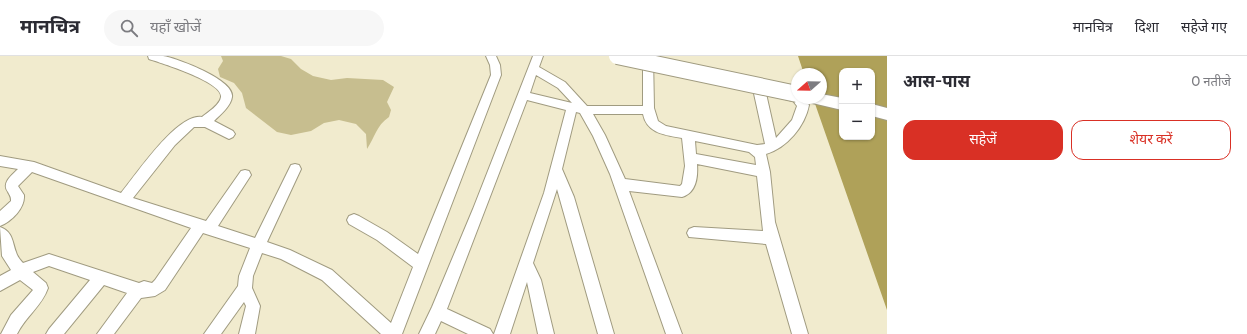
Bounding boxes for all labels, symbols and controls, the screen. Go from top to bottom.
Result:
search box [104,10,384,46]
text: मानचित्र [20,15,80,38]
icon: search [118,17,140,39]
text: यहाँ खोजें [150,18,201,36]
text: मानचित्र [1073,18,1113,36]
text: दिशा [1135,18,1159,36]
text: सहेजे गए [1181,18,1227,36]
north arrow [791,68,827,104]
map controls [839,68,875,140]
button: + [839,68,875,104]
text: आस-पास [903,71,970,91]
text: 0 नतीजे [1191,73,1231,89]
button: − [839,104,875,140]
button: सहेजें [903,120,1063,160]
button: शेयर करें [1071,120,1231,160]

